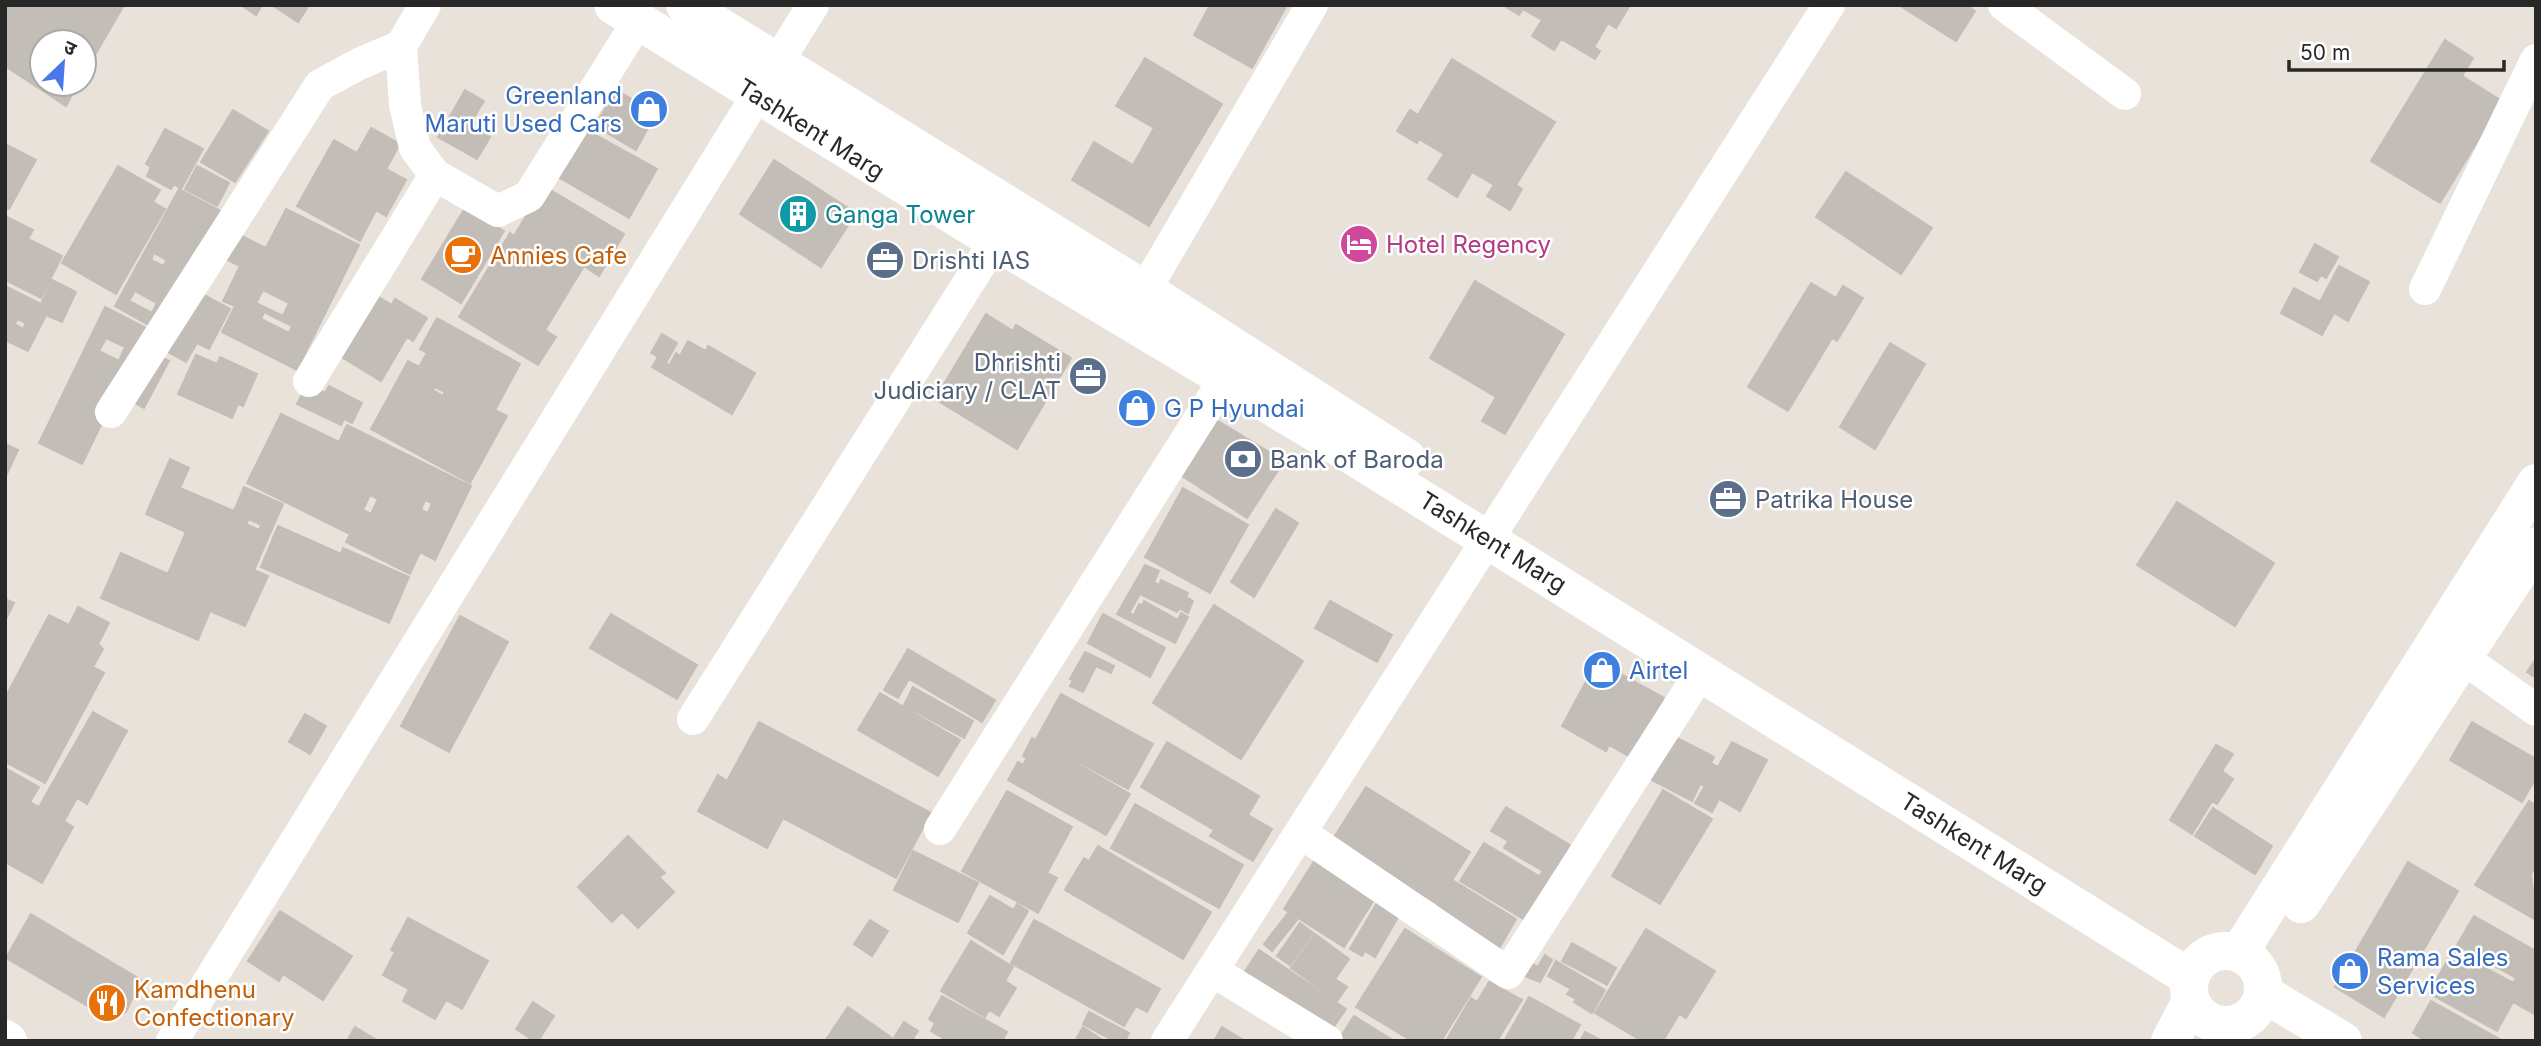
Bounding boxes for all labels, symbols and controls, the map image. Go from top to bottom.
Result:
north arrow [28,28,98,98]
scale bar [2289,28,2504,72]
text: उ [60,35,81,61]
text: 50 m [2300,40,2350,65]
street label: Tashkent Marg [732,72,890,186]
place label: Greenland Maruti Used Cars [425,81,622,138]
shop icon: Greenland Maruti Used Cars [628,88,670,130]
building icon: Ganga Tower [777,193,819,235]
place label: Ganga Tower [825,200,975,229]
hotel icon: Hotel Regency [1338,223,1380,265]
place label: Hotel Regency [1386,230,1551,259]
cafe icon: Annies Cafe [442,234,484,276]
office icon: Drishti IAS [864,239,906,281]
place label: Annies Cafe [490,241,627,270]
place label: Drishti IAS [912,246,1030,275]
place label: Dhrishti Judiciary / CLAT [873,348,1061,405]
office icon: Dhrishti Judiciary / CLAT [1067,355,1109,397]
shop icon: G P Hyundai [1116,387,1158,429]
place label: G P Hyundai [1164,394,1305,423]
bank icon: Bank of Baroda [1222,438,1264,480]
place label: Bank of Baroda [1270,445,1444,474]
office icon: Patrika House [1707,478,1749,520]
street label: Tashkent Marg [1414,485,1572,599]
place label: Patrika House [1755,485,1913,514]
shop icon: Airtel [1581,649,1623,691]
place label: Airtel [1629,656,1688,685]
street label: Tashkent Marg [1895,786,2053,900]
place label: Rama Sales Services [2377,943,2508,1000]
shop icon: Rama Sales Services [2329,950,2371,992]
place label: Kamdhenu Confectionary [134,975,295,1032]
restaurant icon: Kamdhenu Confectionary [86,982,128,1024]

